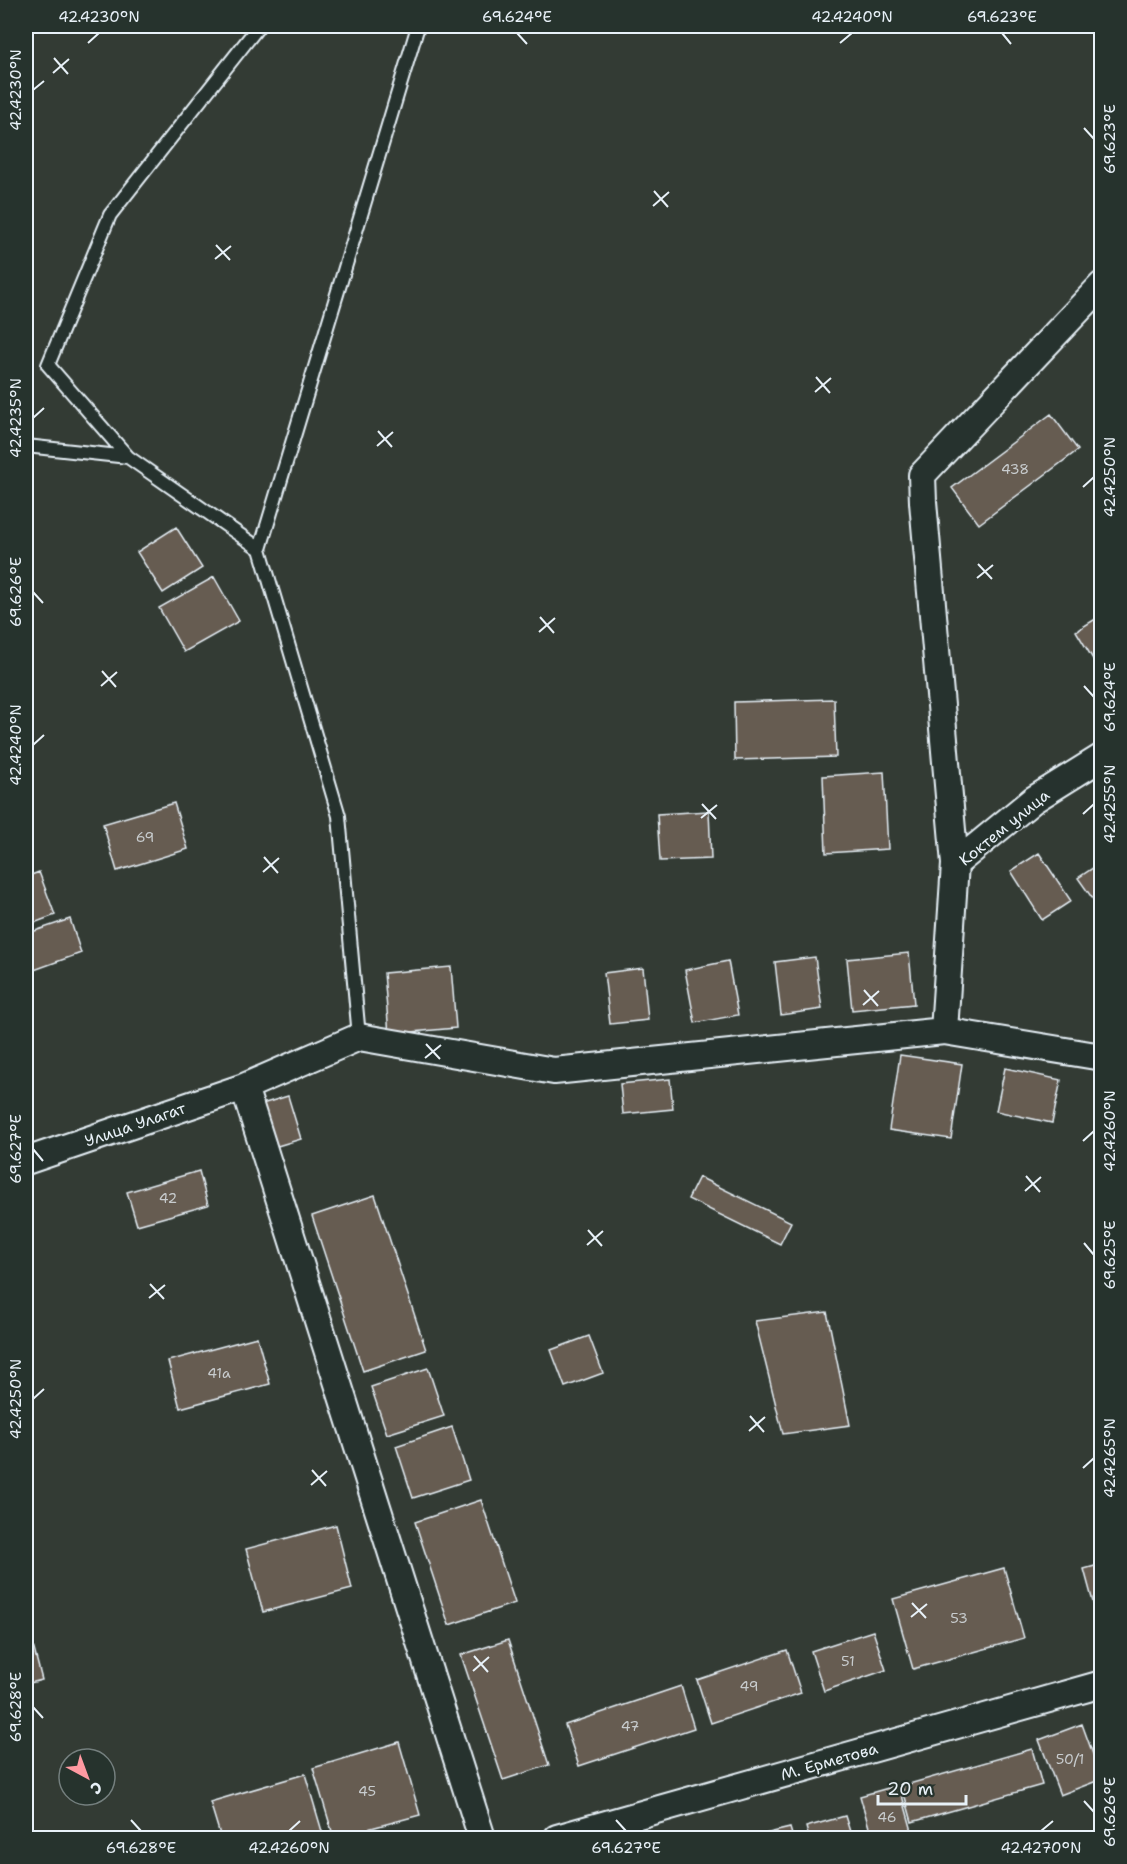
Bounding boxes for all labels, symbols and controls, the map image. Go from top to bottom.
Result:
text: 42.4230°N [58,7,140,27]
text: 69.624°E [482,7,552,27]
text: 42.4240°N [811,7,893,27]
text: 69.623°E [967,7,1037,27]
text: 42.4230°N [6,49,26,131]
text: 69.623°E [1100,104,1120,174]
text: 42.4235°N [6,378,26,458]
text: 42.4250°N [1100,437,1120,517]
house number: 438 [1001,460,1029,478]
text: 69.626°E [6,557,26,627]
text: 69.624°E [1100,662,1120,732]
text: 42.4240°N [6,704,26,786]
text: 42.4255°N [1100,765,1120,843]
street label: Коктем улица [955,784,1054,870]
house number: 69 [136,828,154,846]
text: 42.4260°N [1100,1090,1120,1172]
street label: Улица Улагат [82,1097,189,1152]
text: 69.627°E [6,1114,26,1184]
house number: 42 [159,1189,177,1207]
text: 69.625°E [1100,1220,1120,1290]
text: 42.4250°N [6,1359,26,1439]
house number: 41а [207,1364,231,1382]
text: 42.4265°N [1100,1418,1120,1498]
house number: 53 [950,1609,968,1627]
house number: 51 [841,1652,855,1670]
text: 69.628°E [6,1672,26,1742]
house number: 49 [740,1677,759,1695]
house number: 47 [621,1717,639,1735]
street label: М. Ерметова [778,1738,880,1785]
north arrow [57,1747,117,1807]
house number: 50/1 [1056,1750,1084,1768]
scale bar [878,1768,966,1806]
text: С [86,1777,107,1799]
text: 20 m [887,1777,933,1801]
text: 69.626°E [1100,1777,1120,1847]
house number: 45 [358,1782,376,1800]
house number: 46 [877,1808,897,1826]
text: 69.628°E [106,1838,176,1858]
text: 42.4260°N [248,1838,330,1858]
text: 69.627°E [591,1838,661,1858]
text: 42.4270°N [1001,1838,1081,1858]

